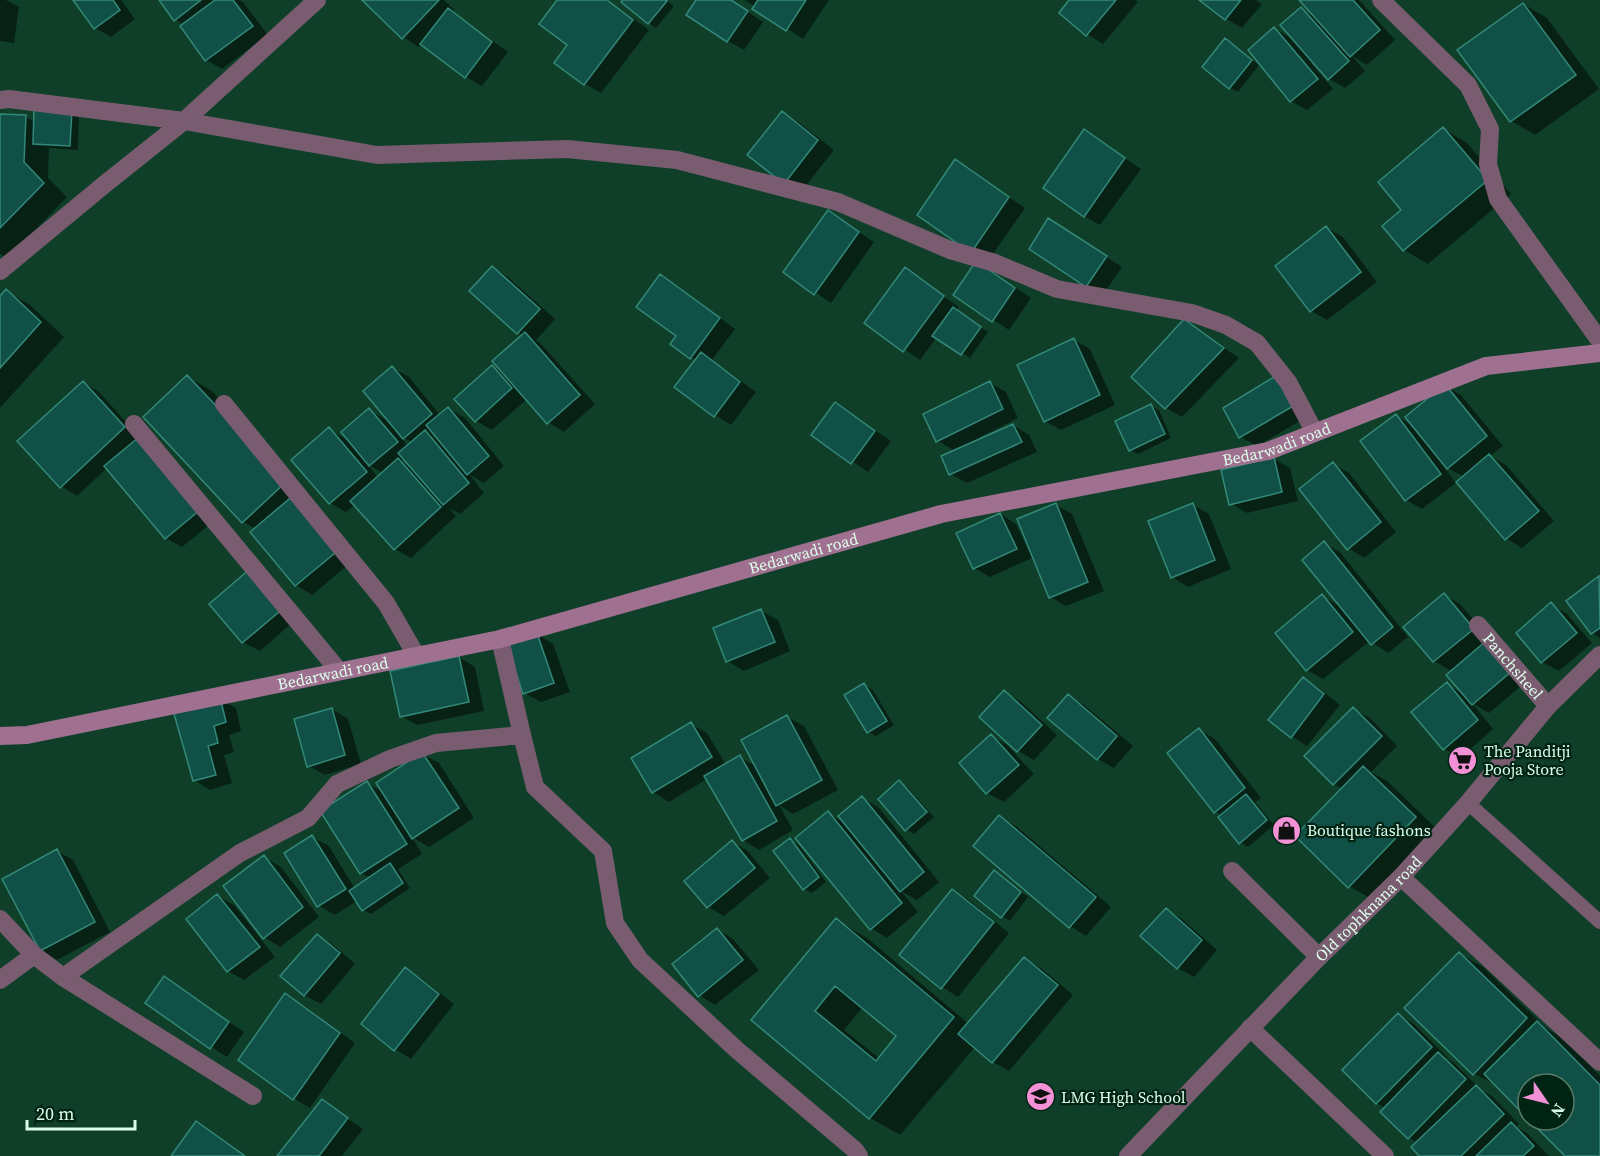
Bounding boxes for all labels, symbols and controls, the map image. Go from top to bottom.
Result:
street label: Bedarwadi road [1220,417,1334,471]
street label: Bedarwadi road [746,527,861,579]
street label: Panchsheel [1478,628,1549,704]
street label: Bedarwadi road [275,651,390,695]
place label: The Panditji Pooja Store [1484,740,1571,780]
supermarket icon: The Panditji Pooja Store [1447,744,1479,776]
shop icon: Boutique fashons [1270,814,1302,846]
place label: Boutique fashons [1307,819,1431,841]
street label: Old tophknana road [1310,851,1426,966]
north arrow [1516,1072,1576,1132]
school or university icon: LMG High School [1024,1081,1056,1113]
place label: LMG High School [1061,1086,1186,1108]
scale bar [27,1093,135,1131]
text: N [1546,1100,1571,1122]
text: 20 m [36,1101,74,1126]

